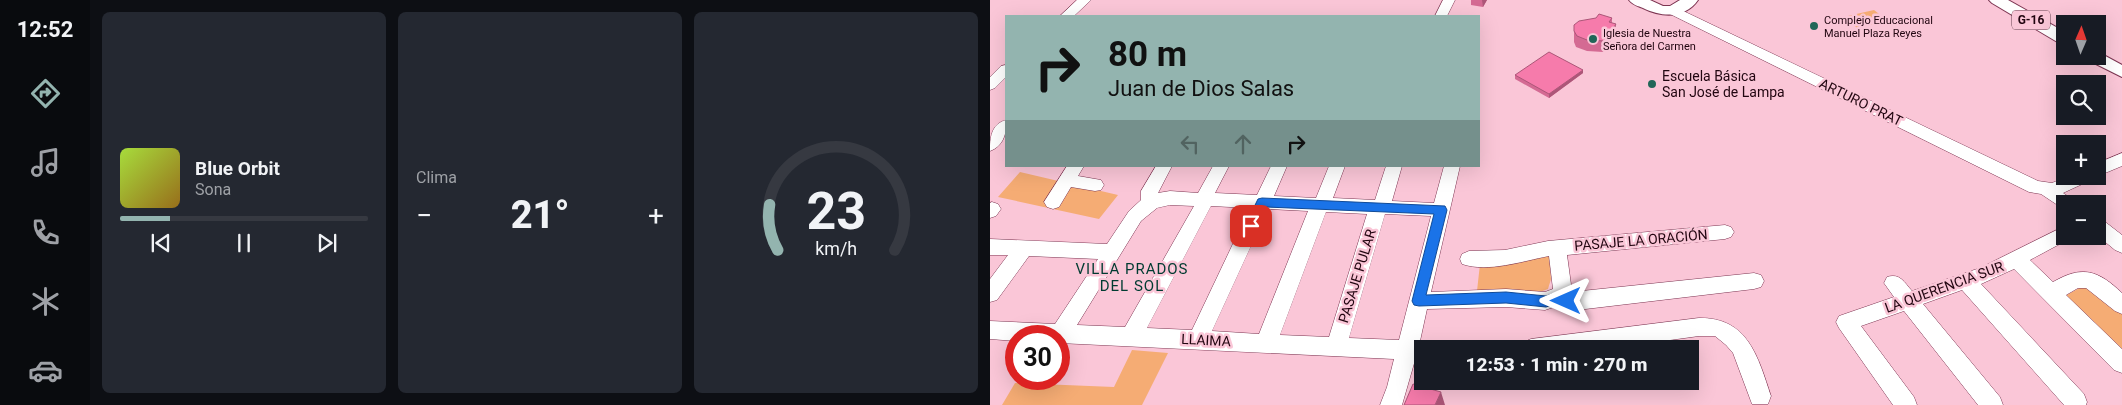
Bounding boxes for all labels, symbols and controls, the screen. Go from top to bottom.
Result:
road number: G-16 [2012,10,2050,30]
place label: Complejo Educacional Manuel Plaza Reyes [1824,14,1933,40]
north arrow [2056,15,2106,65]
map controls [2056,15,2106,245]
text: 12:52 [17,17,73,42]
marker: Complejo Educacional Manuel Plaza Reyes [1808,20,1820,32]
place label: Iglesia de Nuestra Señora del Carmen [1603,27,1696,53]
marker: Iglesia de Nuestra Señora del Carmen [1587,33,1599,45]
text: 80 m [1108,34,1187,75]
icon: right [1025,35,1090,100]
place label: Escuela Básica San José de Lampa [1662,68,1785,100]
street label: ARTURO PRAT [1817,75,1906,129]
button: search [2056,75,2106,125]
icon: directions [28,76,63,111]
text: Juan de Dios Salas [1108,76,1294,101]
marker: Escuela Básica San José de Lampa [1646,78,1658,90]
icon: left [1176,130,1204,158]
icon: ahead [1229,130,1257,158]
icon: right [1282,130,1310,158]
button: + [2056,135,2106,185]
icon: music [28,145,63,180]
text: Blue Orbit [195,157,280,180]
text: Clima [416,168,457,187]
text: Sona [195,180,231,199]
text: 23 [806,181,866,242]
text: 21° [511,193,569,237]
button: − [2056,195,2106,245]
text: − [416,199,432,232]
text: + [648,199,664,232]
pin [1230,205,1272,247]
icon: arrive [1237,212,1265,240]
icon: phone [28,215,63,250]
street label: PASAJE LA ORACIÓN [1574,225,1708,254]
street label: PASAJE PULAR [1335,227,1379,325]
icon: previous [147,229,175,257]
icon: pause [230,229,258,257]
icon: next [313,229,341,257]
text: km/h [815,238,857,259]
street label: LA QUERENCIA SUR [1882,258,2006,316]
district label: VILLA PRADOS DEL SOL [1076,260,1189,295]
position arrow [1539,274,1591,326]
icon: climate [28,284,63,319]
speed limit sign: 30 [1005,325,1070,390]
street label: LLAIMA [1181,331,1231,349]
icon: car [28,353,63,388]
text: 12:53 · 1 min · 270 m [1465,353,1648,376]

